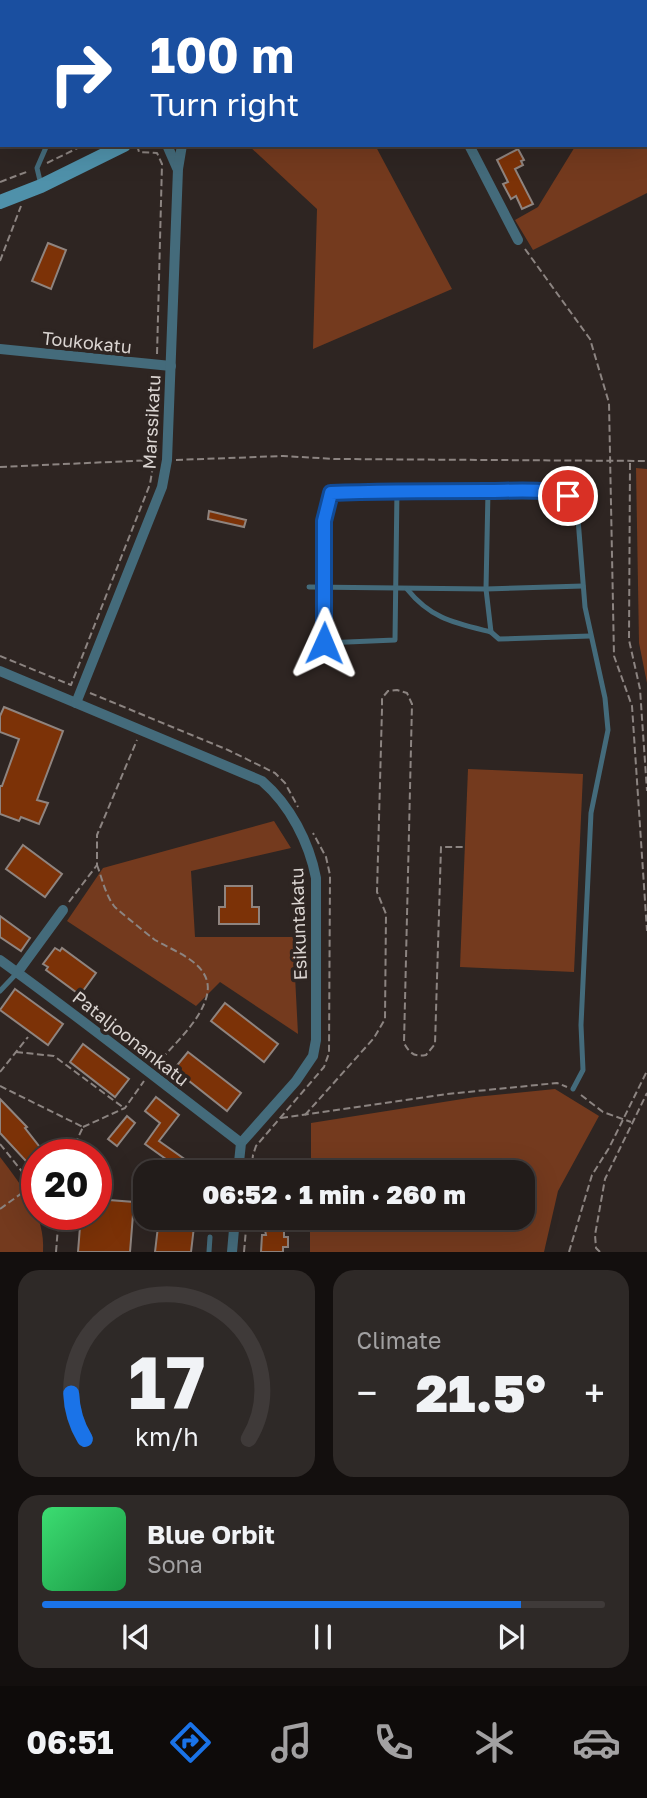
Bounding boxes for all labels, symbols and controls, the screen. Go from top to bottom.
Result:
text: 100 m [150,25,294,84]
icon: right [35,28,126,119]
text: Turn right [150,85,299,123]
street label: Toukokatu [41,326,133,358]
street label: Marssikatu [138,374,164,470]
pin [538,466,598,526]
icon: arrive [549,477,587,515]
position arrow [287,606,361,680]
street label: Esikuntakatu [285,867,311,981]
street label: Pataljoonankatu [68,986,194,1090]
speed limit sign: 20 [21,1139,112,1230]
text: 06:52 · 1 min · 260 m [202,1179,466,1210]
text: Climate [357,1326,441,1354]
text: 17 [128,1339,205,1426]
text: 21.5° [416,1361,546,1423]
text: − [357,1370,377,1415]
text: + [584,1370,605,1415]
text: km/h [134,1421,198,1452]
text: Blue Orbit [147,1519,275,1550]
text: Sona [147,1550,203,1578]
icon: previous [117,1618,155,1656]
icon: pause [304,1618,342,1656]
icon: next [492,1618,530,1656]
icon: directions [166,1718,215,1767]
icon: music [267,1718,316,1767]
icon: phone [369,1718,418,1767]
icon: climate [470,1718,519,1767]
icon: car [572,1718,621,1767]
text: 06:51 [26,1723,114,1761]

